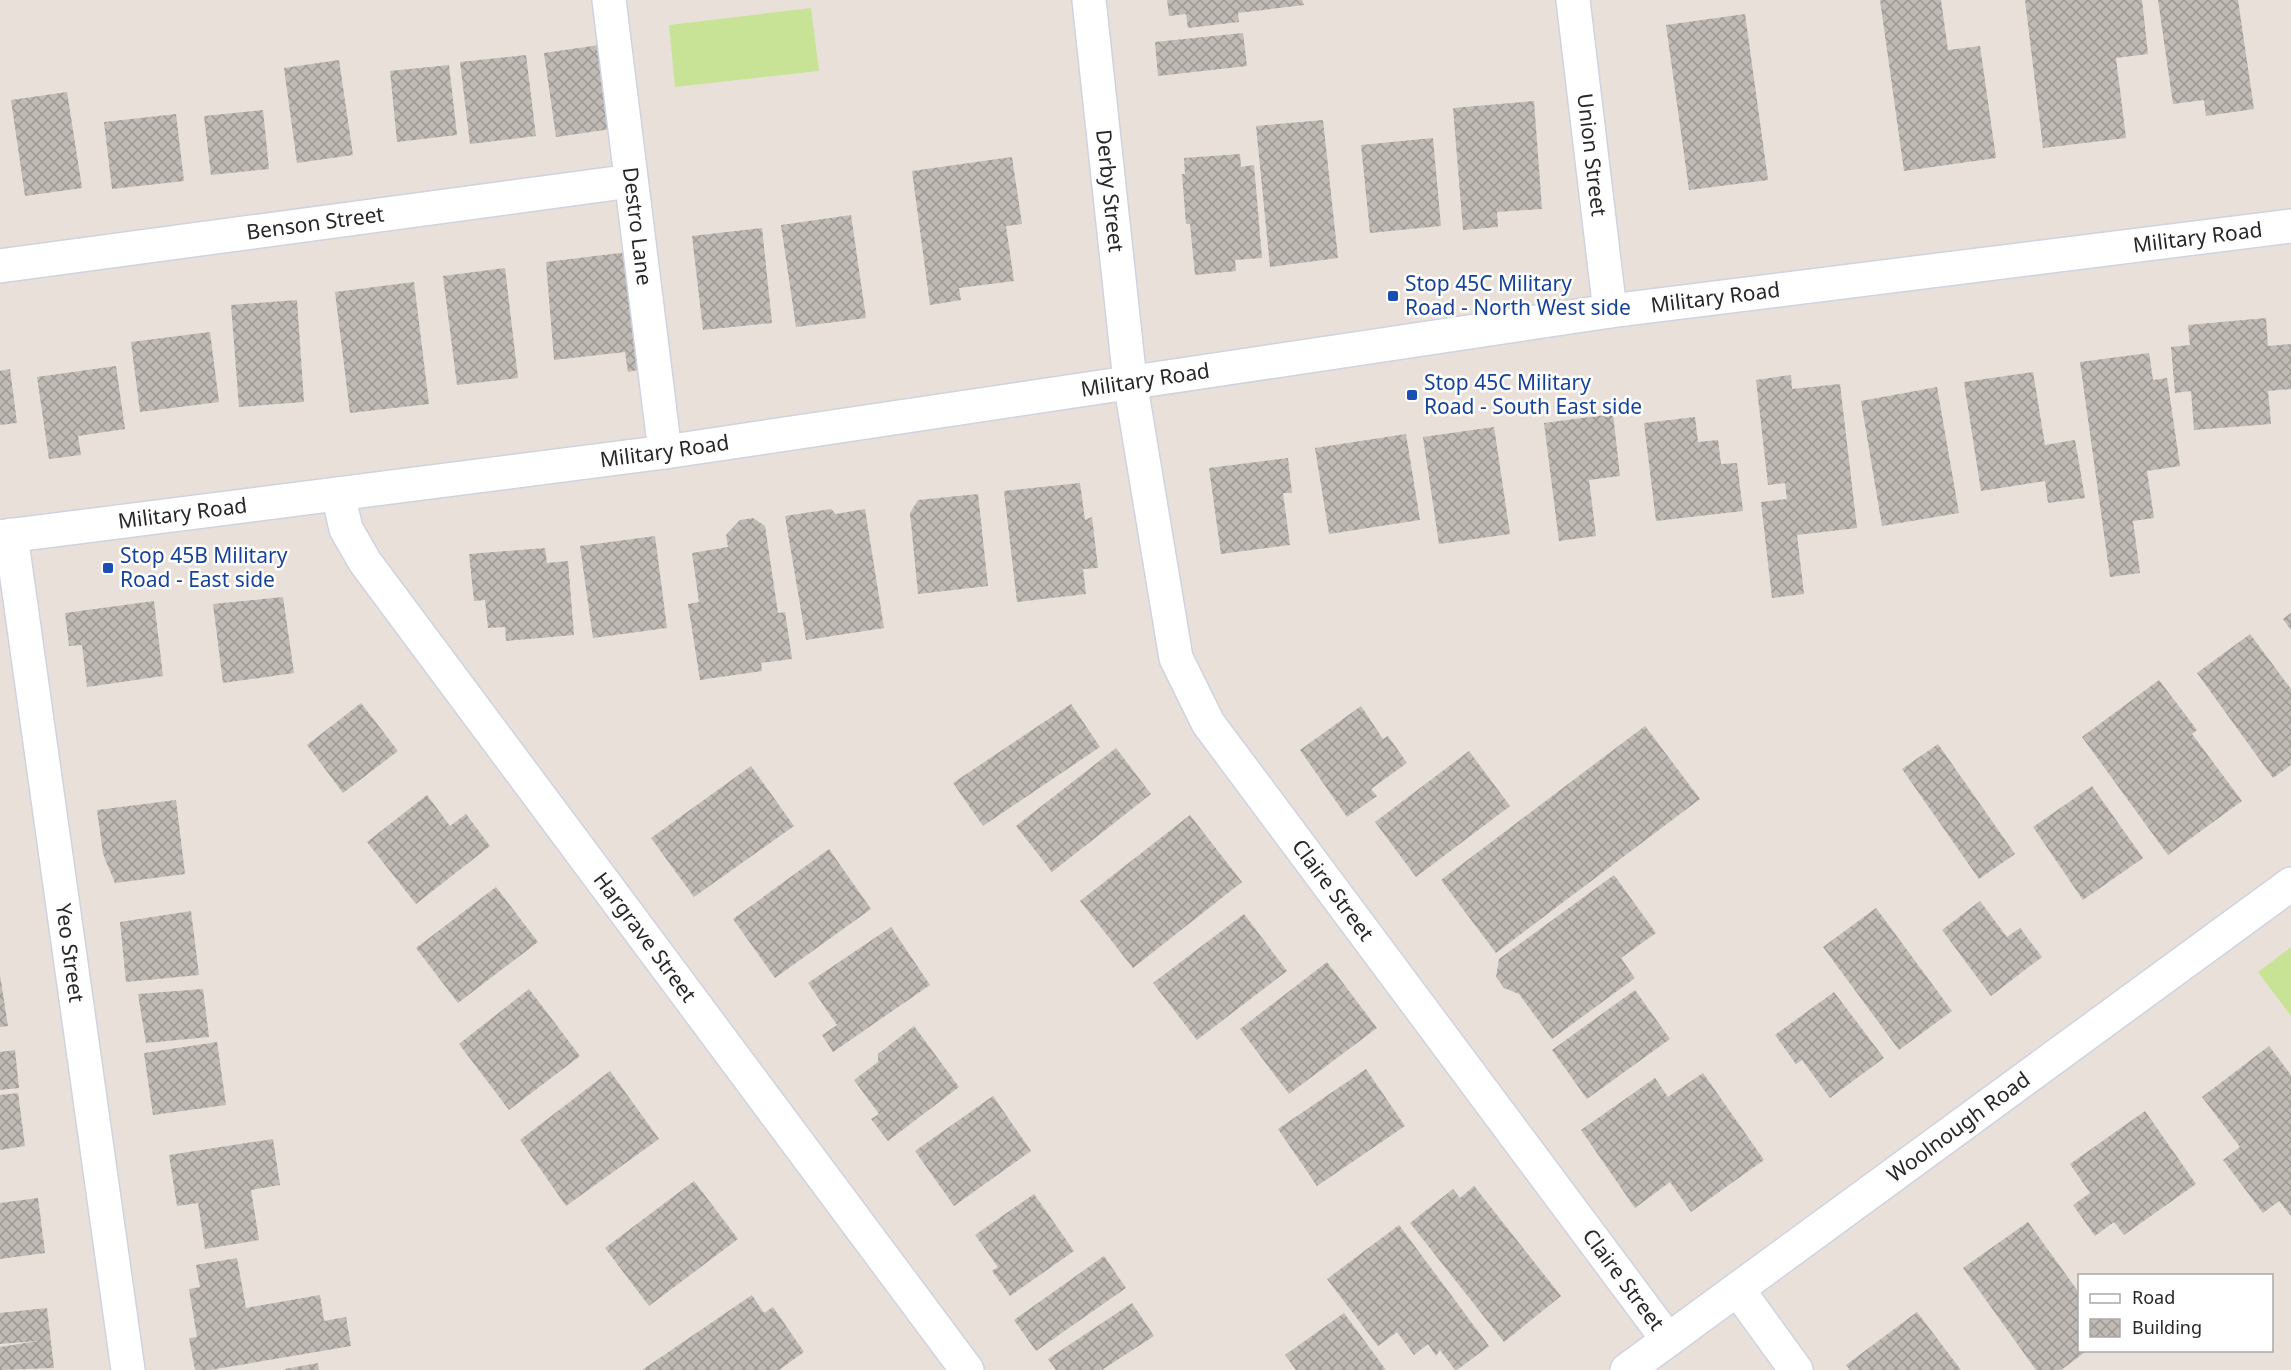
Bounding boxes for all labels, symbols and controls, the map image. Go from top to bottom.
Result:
street label: Union Street [1571,92,1614,218]
street label: Derby Street [1090,128,1131,254]
street label: Destro Lane [617,165,659,287]
street label: Benson Street [245,199,386,246]
street label: Military Road [2131,215,2264,259]
place label: Stop 45C Military Road - North West side [1405,269,1631,321]
street label: Military Road [1649,275,1781,319]
marker: Stop 45C Military Road - North West side [1386,289,1400,303]
street label: Military Road [1079,356,1212,403]
place label: Stop 45C Military Road - South East side [1424,368,1642,420]
marker: Stop 45C Military Road - South East side [1405,388,1419,402]
street label: Military Road [598,428,731,473]
street label: Military Road [116,491,249,535]
place label: Stop 45B Military Road - East side [120,541,288,593]
marker: Stop 45B Military Road - East side [101,561,115,575]
street label: Claire Street [1286,833,1381,946]
street label: Hargrave Street [588,866,703,1008]
street label: Yeo Street [50,902,91,1004]
street label: Woolnough Road [1881,1065,2035,1188]
street label: Claire Street [1577,1223,1671,1336]
legend [2078,1274,2273,1352]
text: Road [2132,1285,2175,1309]
text: Building [2132,1315,2202,1339]

